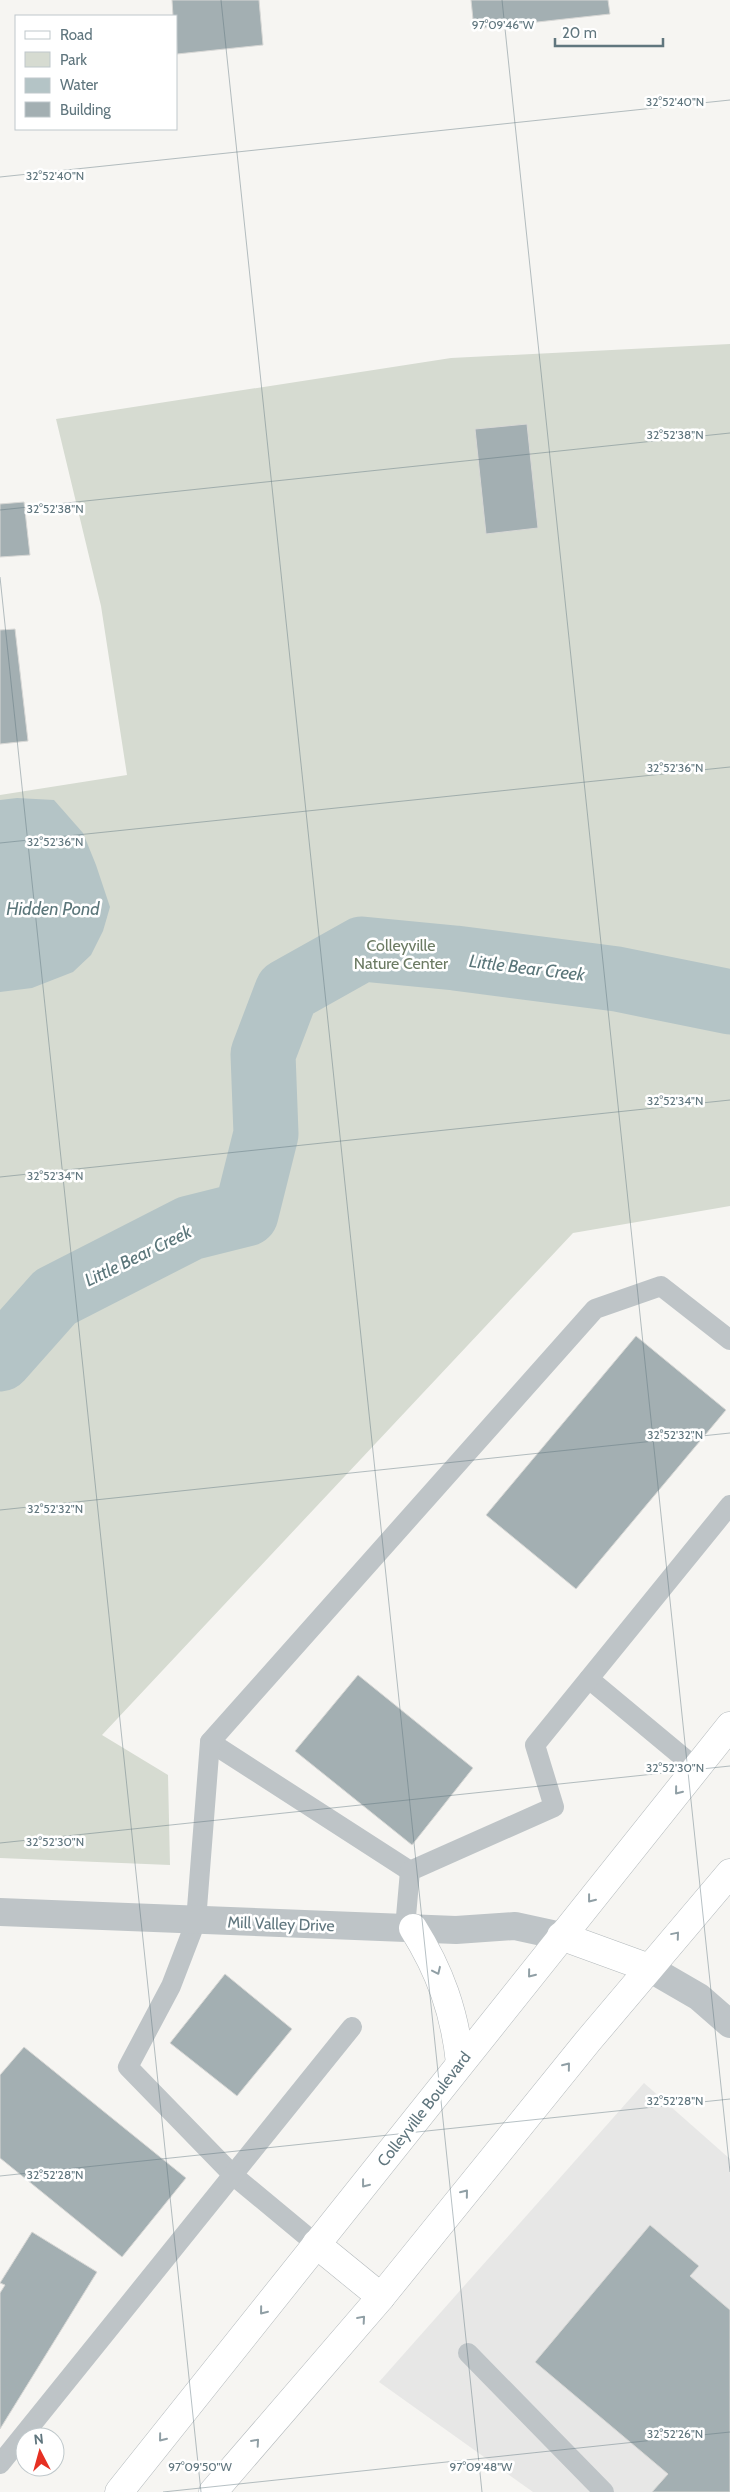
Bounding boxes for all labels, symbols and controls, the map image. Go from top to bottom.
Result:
legend [15,15,178,130]
scale bar [555,15,662,47]
text: 97°09'46"W [472,17,535,32]
text: 20 m [562,24,597,42]
text: Road [60,26,93,44]
text: Park [60,51,87,69]
text: Water [60,76,98,94]
text: 32°52'40"N [646,94,704,109]
text: Building [60,101,111,119]
text: 32°52'40"N [26,168,84,183]
text: 32°52'38"N [646,427,704,442]
text: 32°52'38"N [26,501,84,516]
text: 32°52'36"N [647,760,703,775]
text: 32°52'36"N [27,834,83,849]
water label: Hidden Pond [6,898,100,920]
park label: Colleyville Nature Center [354,936,449,973]
water label: Little Bear Creek [468,950,587,986]
text: 32°52'34"N [647,1093,703,1108]
text: 32°52'34"N [27,1168,83,1183]
water label: Little Bear Creek [81,1220,196,1291]
text: 32°52'32"N [647,1427,703,1442]
text: 32°52'32"N [27,1501,83,1516]
text: 32°52'30"N [646,1760,704,1775]
one-way arrow [674,1786,683,1795]
text: 32°52'30"N [26,1834,84,1849]
one-way arrow [587,1894,596,1903]
street label: Mill Valley Drive [227,1913,335,1935]
one-way arrow [670,1932,678,1941]
one-way arrow [431,1966,441,1975]
one-way arrow [528,1968,536,1977]
street label: Colleyville Boulevard [373,2048,475,2170]
one-way arrow [561,2063,570,2072]
text: 32°52'28"N [647,2093,704,2108]
text: 32°52'28"N [27,2167,84,2182]
one-way arrow [362,2178,370,2187]
one-way arrow [459,2190,467,2199]
one-way arrow [261,2305,269,2314]
one-way arrow [356,2315,365,2324]
text: 32°52'26"N [647,2426,703,2441]
north arrow [15,2427,65,2477]
text: N [33,2430,45,2449]
one-way arrow [159,2432,167,2441]
one-way arrow [250,2438,259,2447]
text: 97°09'50"W [168,2459,232,2474]
text: 97°09'48"W [450,2459,513,2474]

